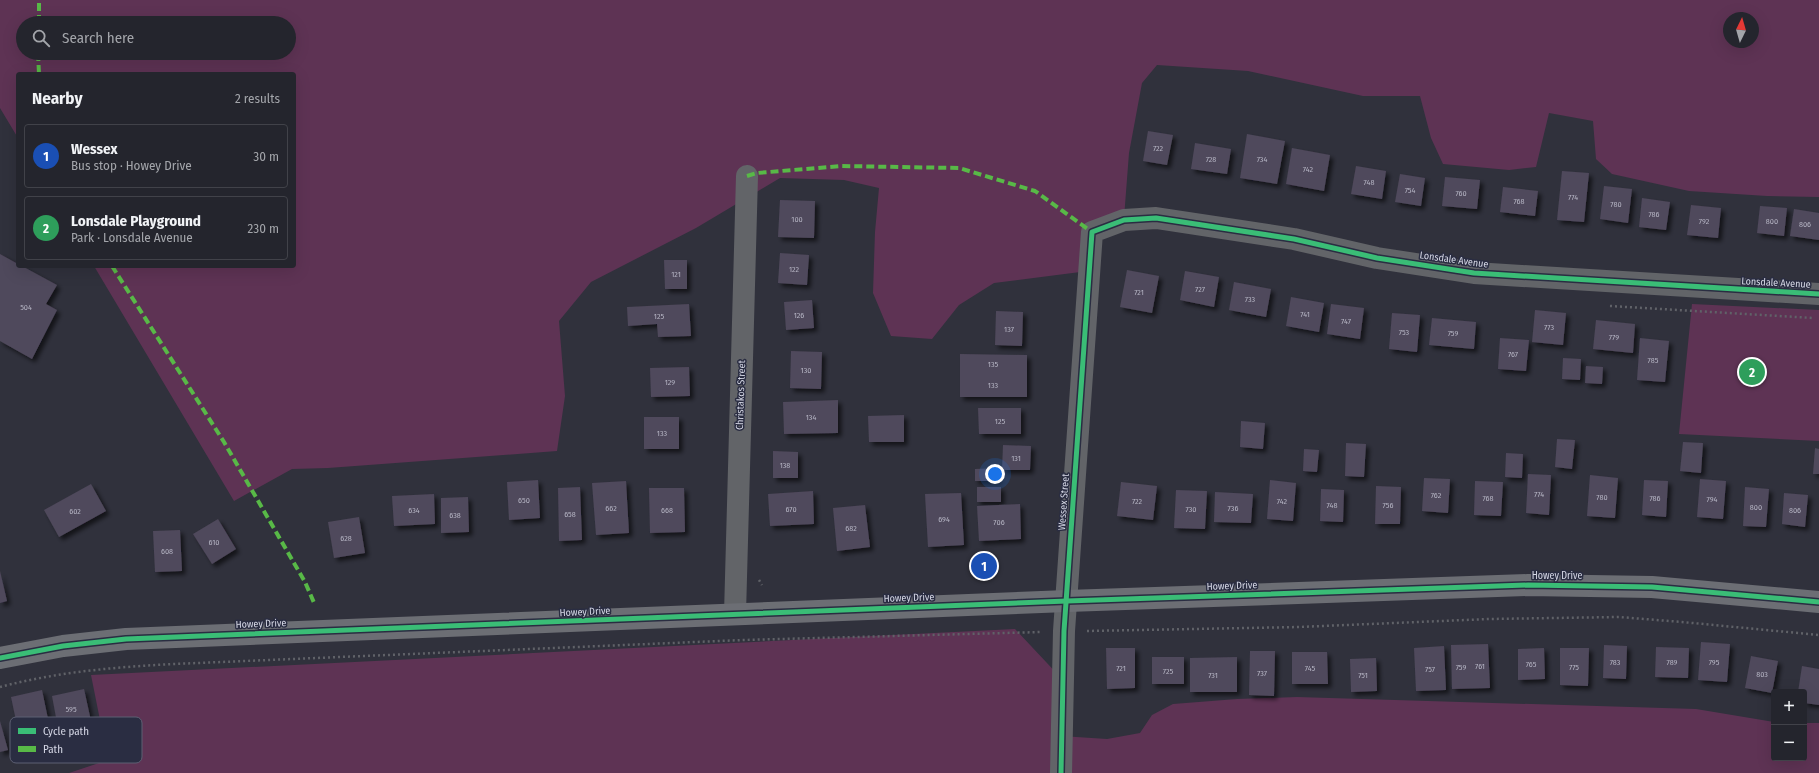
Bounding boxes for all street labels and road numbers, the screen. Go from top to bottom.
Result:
street label: Lonsdale Avenue [1419,249,1489,271]
street label: Lonsdale Avenue [1741,275,1811,291]
street label: Christakos Street [734,359,748,430]
street label: Wessex Street [1056,472,1072,531]
street label: Howey Drive [1532,570,1582,582]
street label: Howey Drive [1206,579,1258,593]
street label: Howey Drive [883,591,935,605]
street label: Howey Drive [559,605,611,619]
street label: Howey Drive [235,617,287,631]

